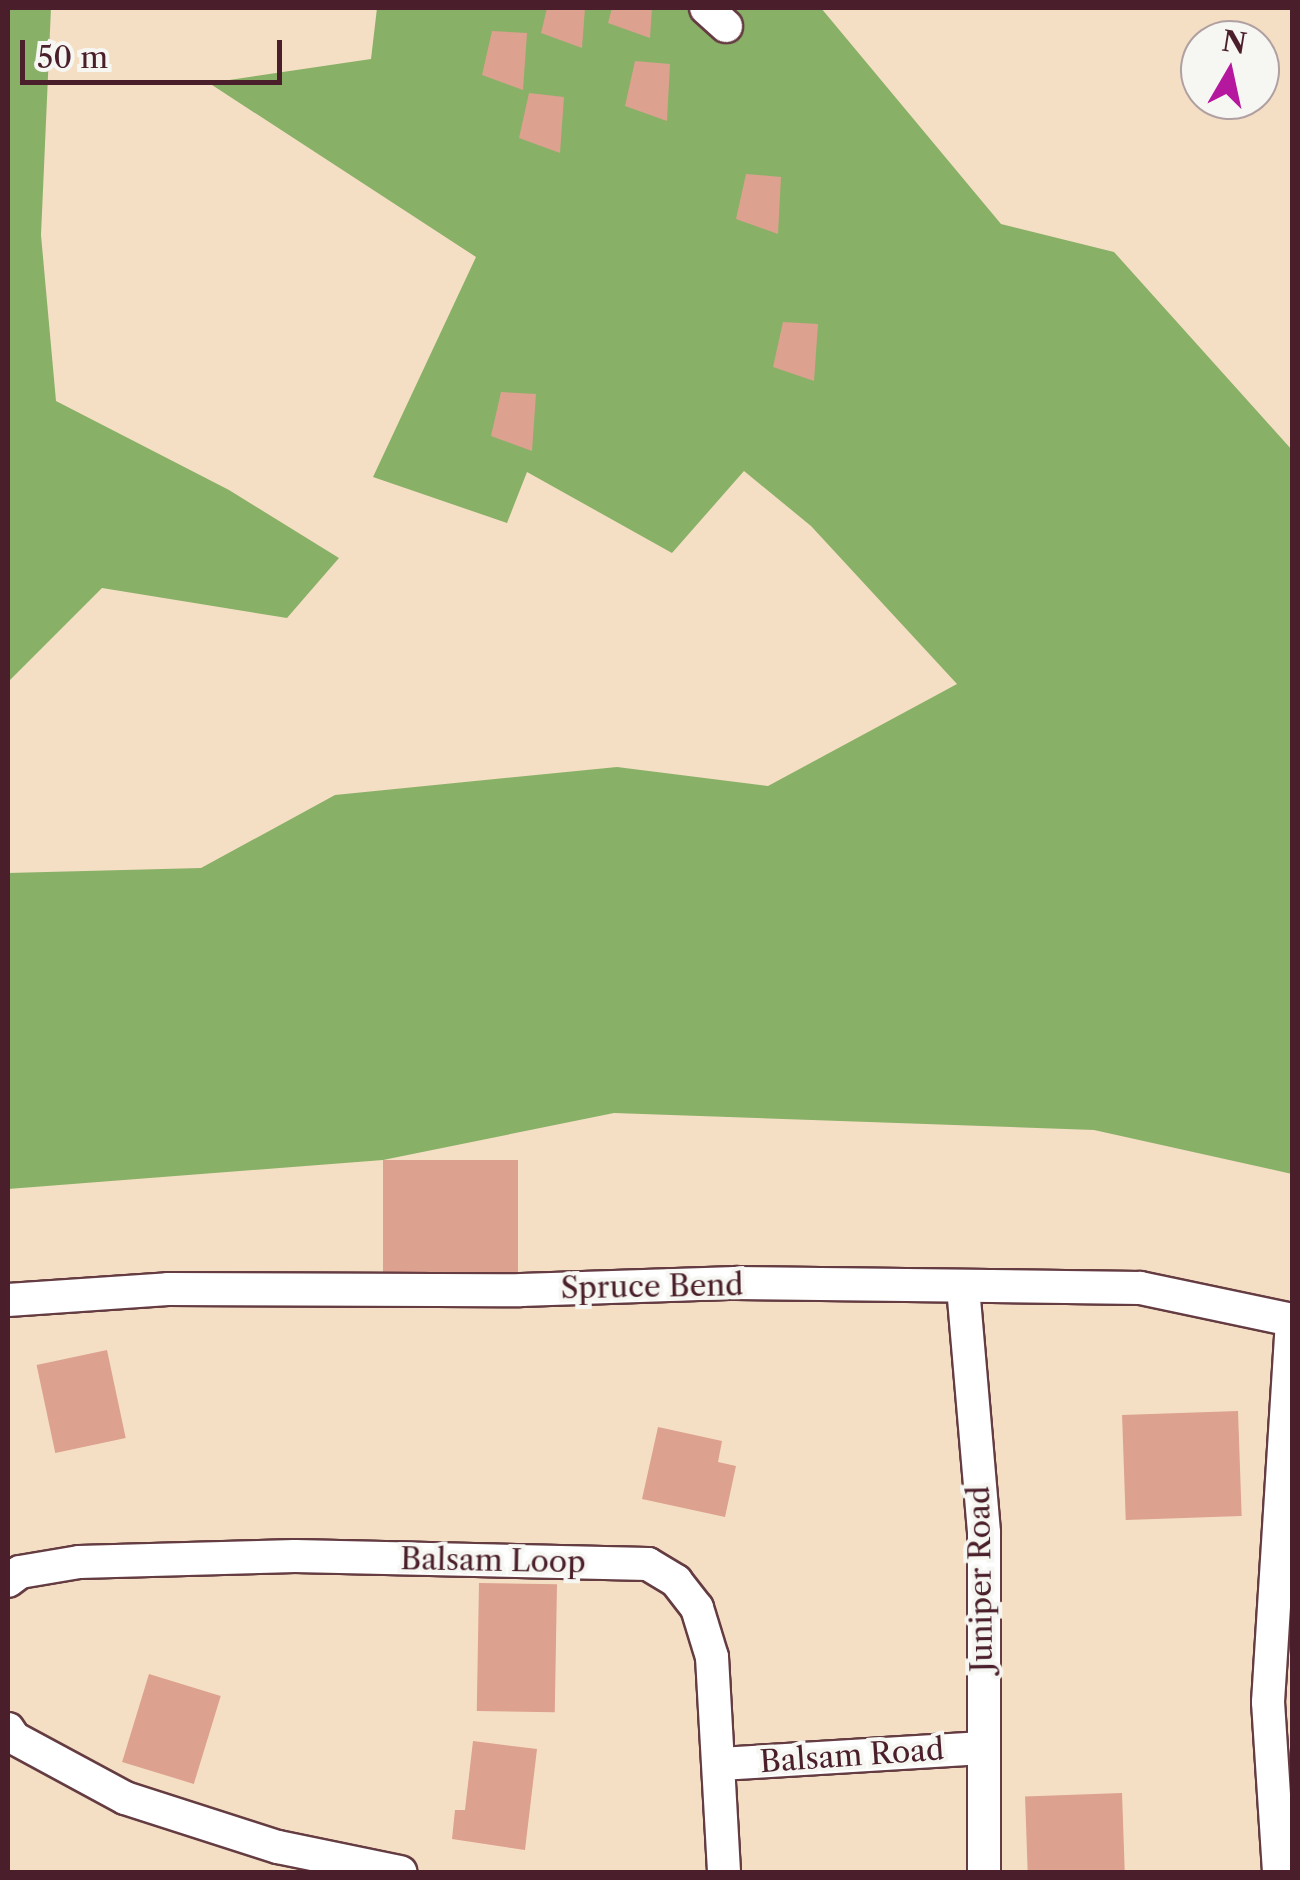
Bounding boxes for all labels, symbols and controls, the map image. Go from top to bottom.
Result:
scale bar [25,20,288,82]
north arrow [1180,20,1280,120]
text: N [1220,24,1249,61]
text: 50 m [37,39,108,76]
street label: Spruce Bend [560,1267,744,1307]
street label: Juniper Road [961,1485,1001,1673]
street label: Balsam Loop [400,1541,586,1581]
street label: Balsam Road [759,1732,945,1780]

